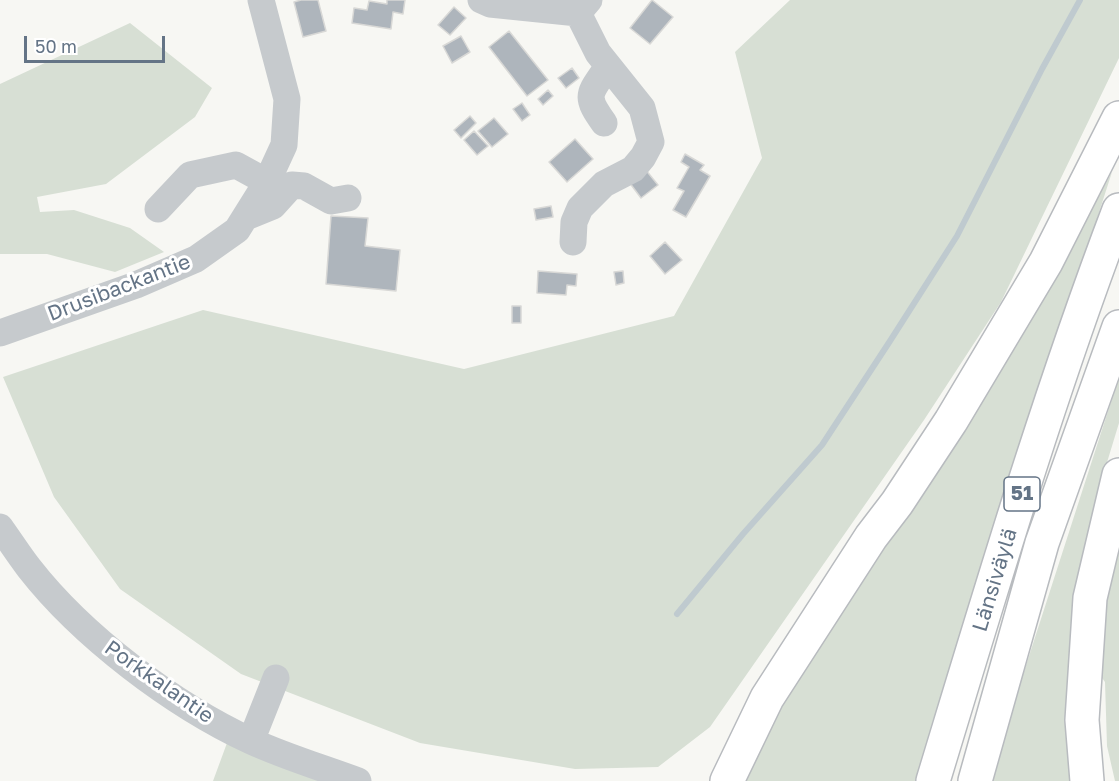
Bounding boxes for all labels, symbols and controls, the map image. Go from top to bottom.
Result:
scale bar [27,24,168,62]
text: 50 m [35,35,77,57]
street label: Drusibackantie [44,249,194,327]
road number: 51 [1004,477,1040,511]
street label: Länsiväylä [967,525,1023,635]
street label: Porkkalantie [100,635,218,729]

